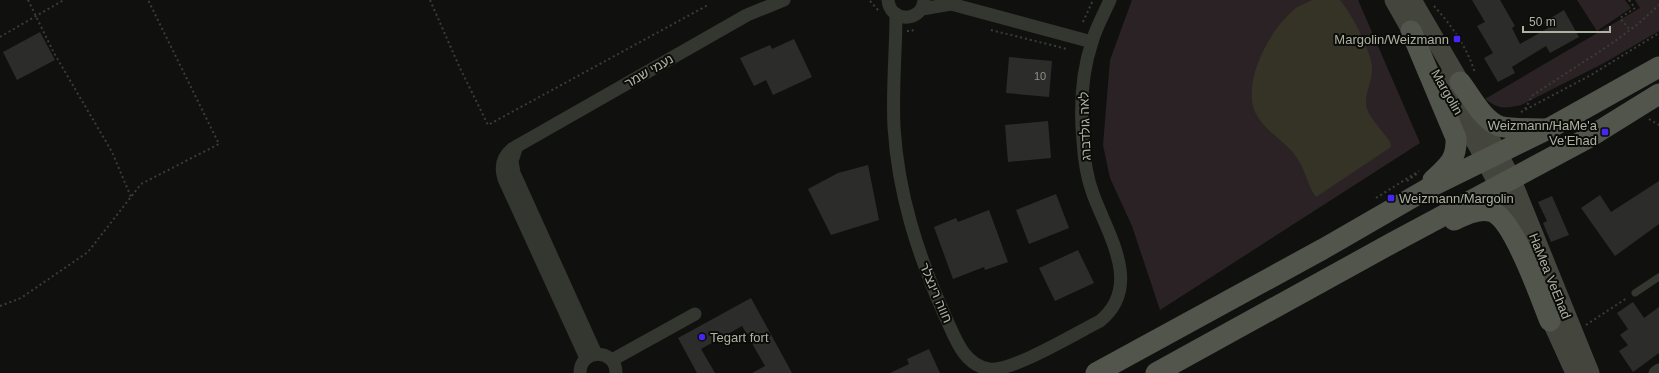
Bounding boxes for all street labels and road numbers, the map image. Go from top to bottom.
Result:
street label: נעמי שמר [622,51,676,91]
street label: Margolin [1428,67,1466,117]
street label: לאה גולדברג [1076,91,1094,161]
street label: HaMea VeEhad [1526,231,1574,321]
street label: חווה רינצלר [917,261,955,325]

